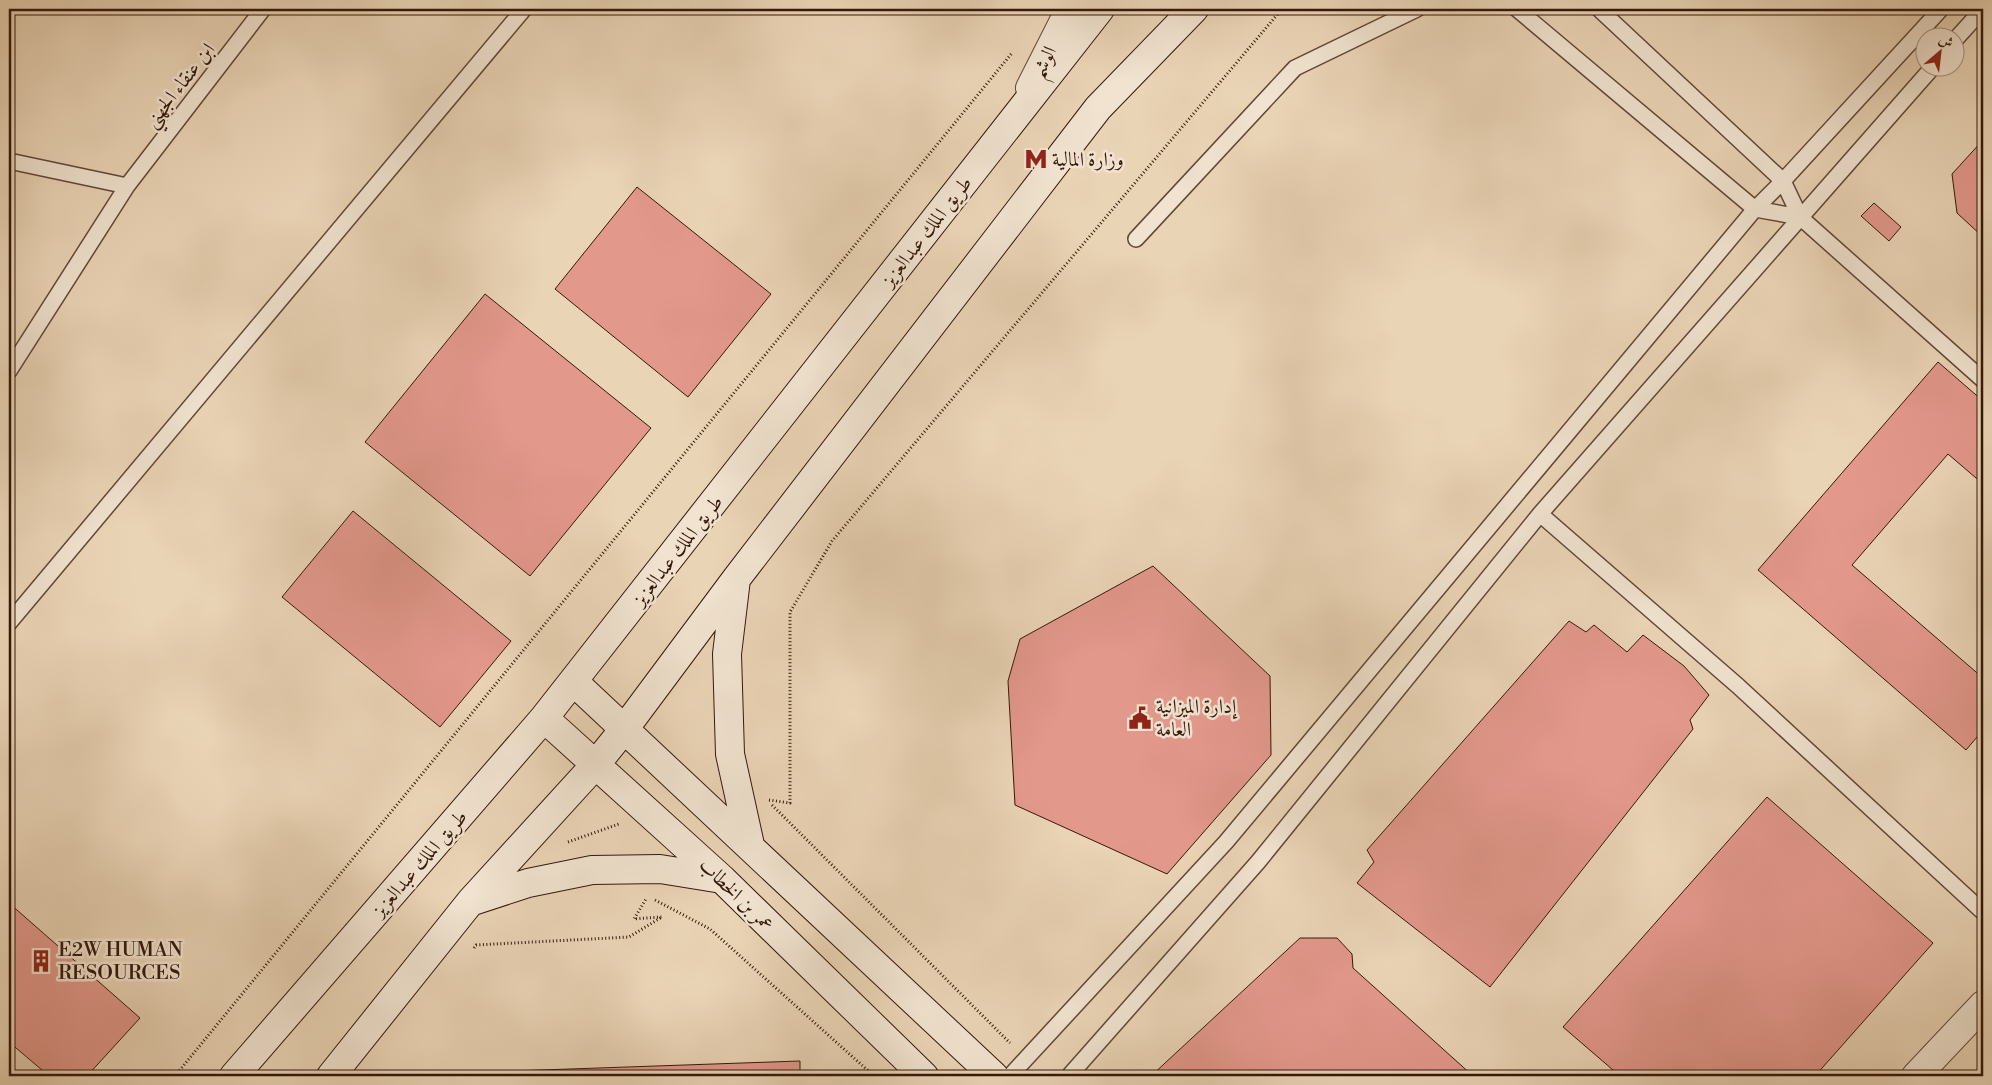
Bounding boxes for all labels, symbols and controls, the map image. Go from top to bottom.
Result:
north arrow [1914,28,1964,78]
text: ش [1935,30,1956,53]
street label: ابن عنقاء الجهني [139,38,225,137]
street label: الوشم [1026,42,1068,86]
metro station icon: وزارة المالية [1023,146,1049,172]
place label: وزارة المالية [1052,148,1124,173]
street label: طريق الملك عبدالعزيز [875,172,978,294]
street label: طريق الملك عبدالعزيز [626,491,729,613]
place label: إدارة الميزانية العامة [1156,695,1238,743]
public building icon: إدارة الميزانية العامة [1127,705,1153,731]
street label: طريق الملك عبدالعزيز [366,805,473,924]
street label: عمر بن الخطاب [693,853,779,937]
place label: E2W HUMAN RESOURCES [58,938,183,986]
building icon: E2W HUMAN RESOURCES [28,948,54,974]

